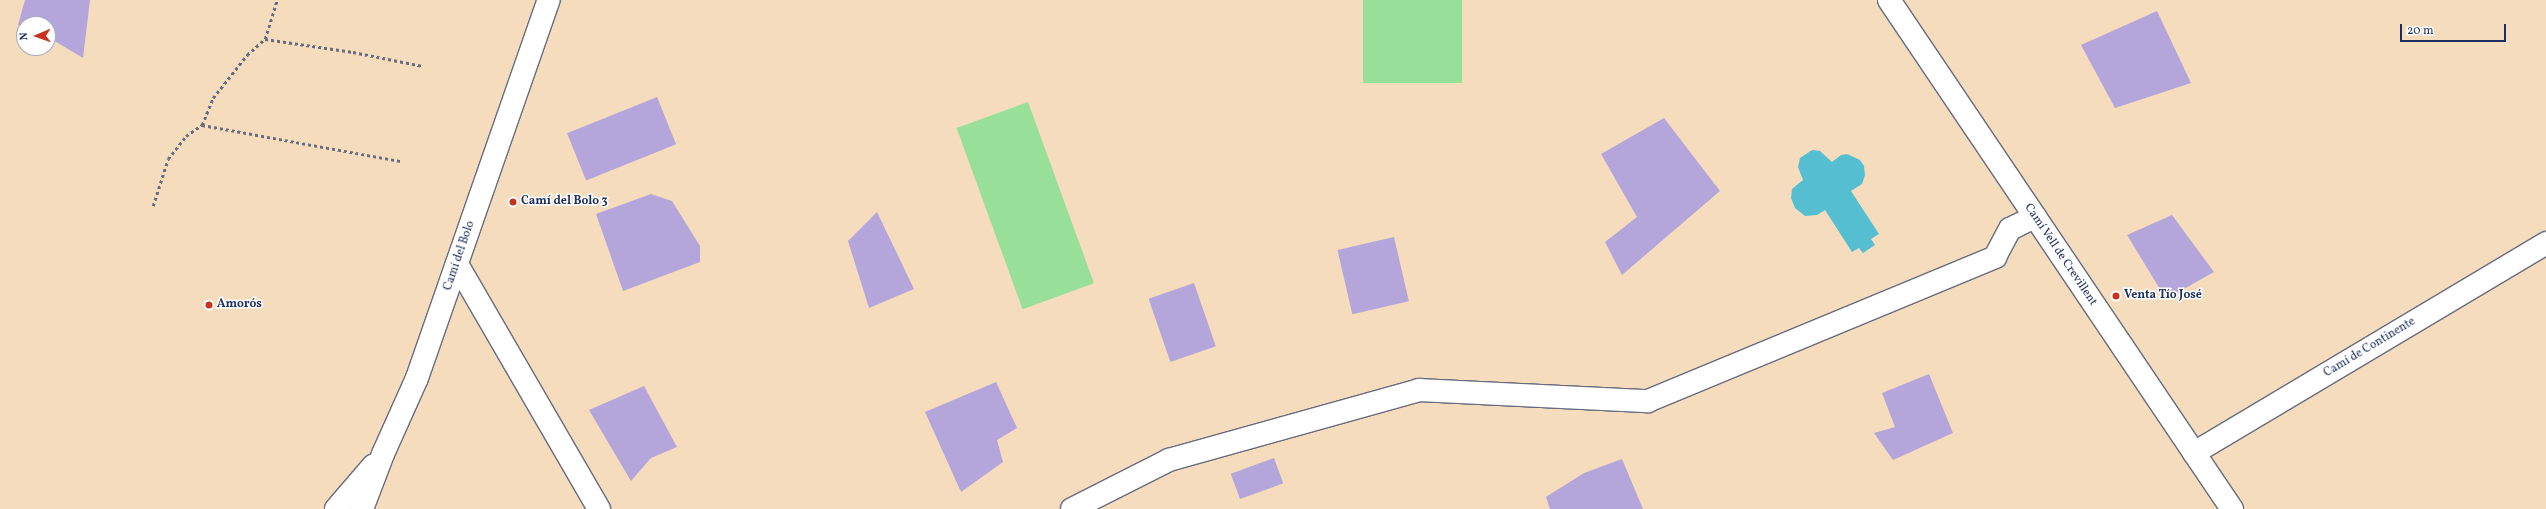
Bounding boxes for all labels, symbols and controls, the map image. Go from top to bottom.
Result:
north arrow [16,16,56,56]
scale bar [2402,16,2508,42]
text: 20 m [2407,23,2434,39]
text: N [17,32,32,41]
place label: Camí del Bolo 3 [521,195,608,209]
marker: Camí del Bolo 3 [508,197,518,207]
street label: Camí Vell de Crevillent [2020,201,2100,309]
street label: Camí del Bolo [441,219,479,293]
place label: Venta Tío José [2124,289,2202,303]
marker: Venta Tío José [2111,291,2121,301]
place label: Amorós [217,298,262,312]
marker: Amorós [204,300,214,310]
street label: Camí de Continente [2322,315,2418,381]

